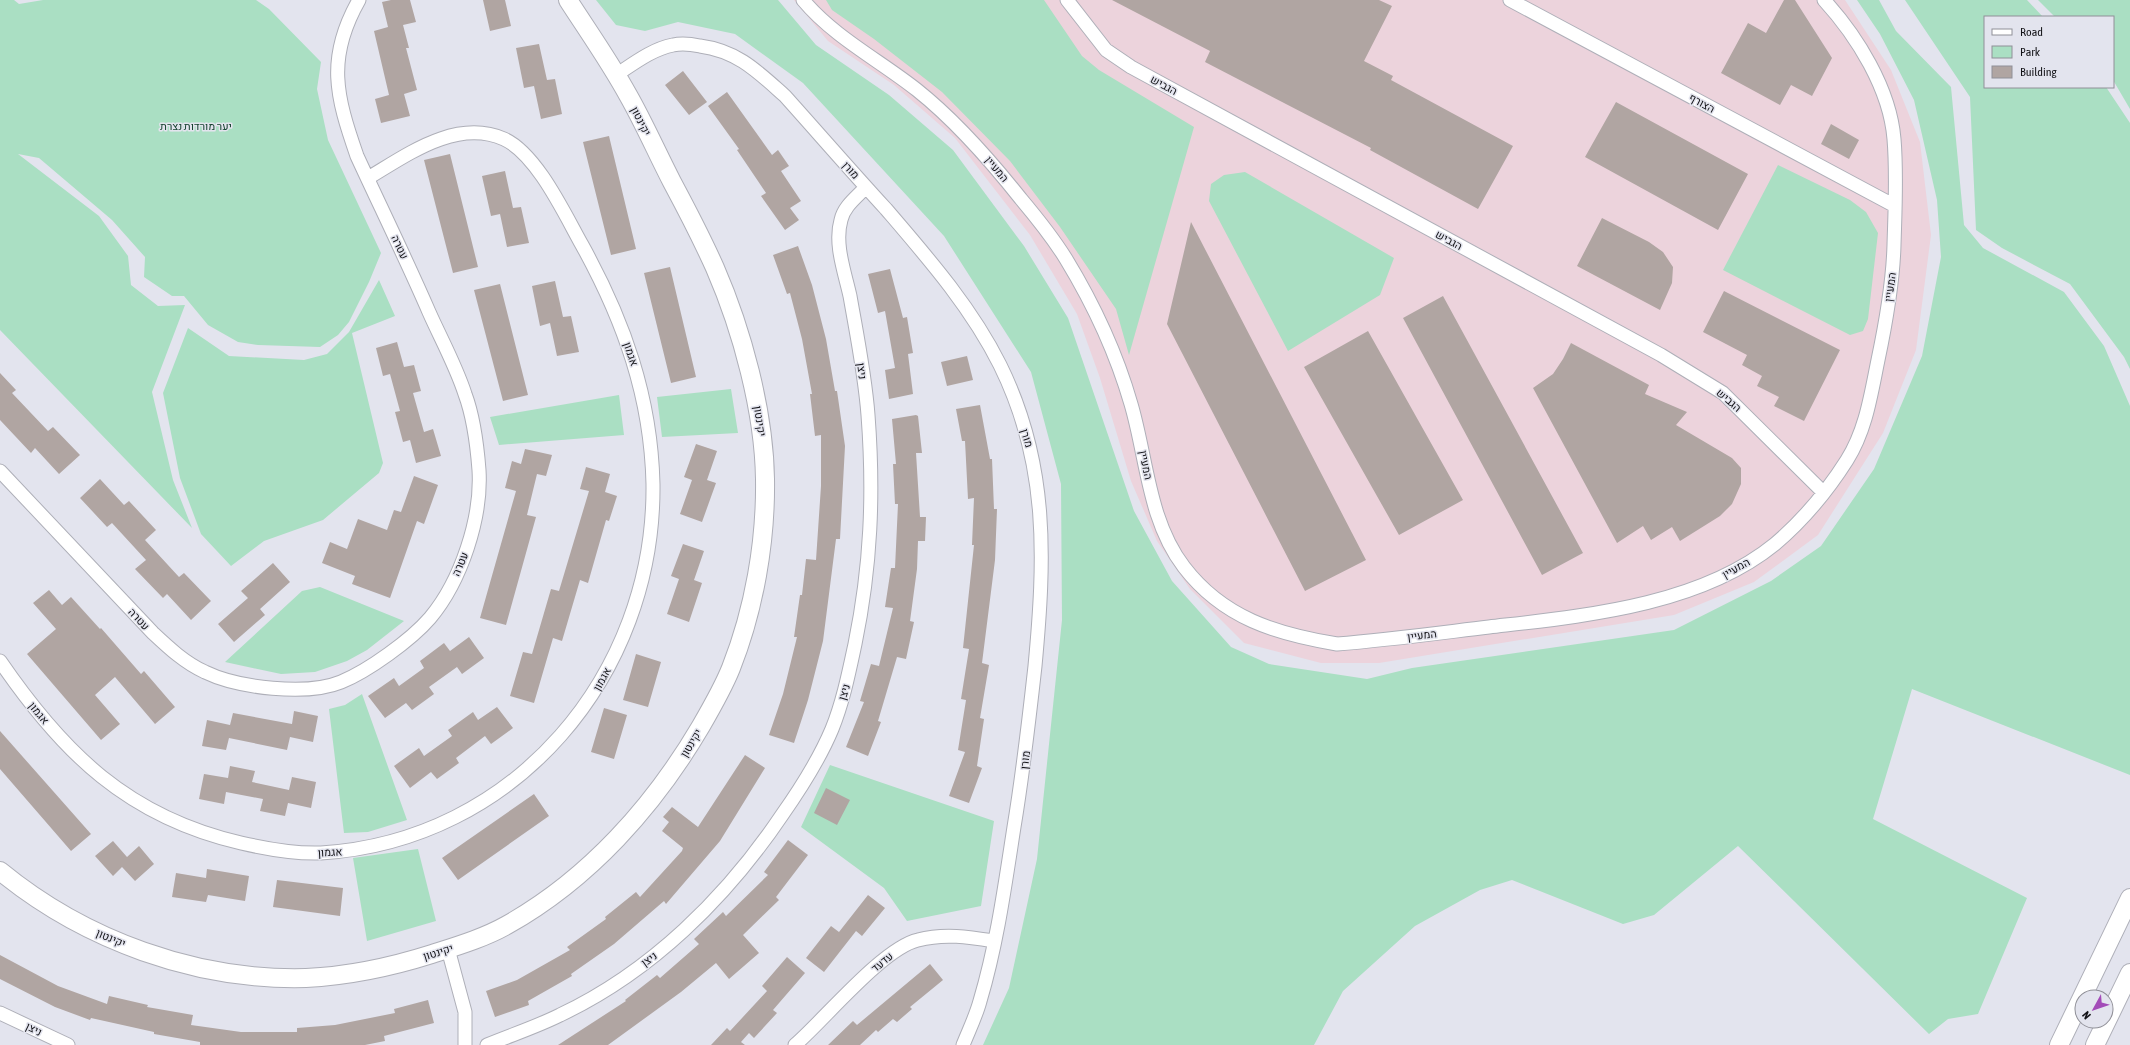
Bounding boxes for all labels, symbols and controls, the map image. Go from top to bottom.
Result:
legend [1984,16,2114,88]
text: Road [2020,25,2043,39]
text: Park [2020,45,2041,59]
text: Building [2020,65,2058,79]
street label: הגביש [1149,73,1179,97]
street label: הצורף [1687,91,1717,115]
street label: יקינטון [629,105,653,137]
park label: יער מורדות נצרת [160,120,232,132]
street label: המעיין [983,154,1011,184]
street label: מורן [840,159,862,181]
street label: הגביש [1434,228,1464,252]
street label: עטרה [389,233,411,261]
street label: המעיין [1882,271,1898,303]
street label: אגמון [621,340,641,368]
street label: ניצן [855,362,869,380]
street label: הגביש [1714,386,1744,414]
street label: יקינטון [752,405,768,437]
street label: מורן [1019,427,1035,449]
street label: המעיין [1137,449,1155,481]
street label: עטרה [450,550,470,578]
street label: המעיין [1720,556,1752,580]
street label: עטרה [126,606,152,632]
street label: המעיין [1407,627,1437,643]
street label: אגמון [591,665,613,693]
street label: ניצן [836,682,852,702]
street label: אגמון [26,700,52,726]
street label: יקינטון [678,727,704,759]
street label: מורן [1018,750,1032,770]
street label: אגמון [317,845,343,859]
street label: יקינטון [95,926,127,950]
street label: יקינטון [422,942,454,962]
street label: ניצן [639,949,659,969]
street label: עדעד [869,950,895,974]
north arrow [2074,989,2114,1029]
text: N [2080,1009,2093,1022]
street label: ניצן [24,1020,44,1038]

